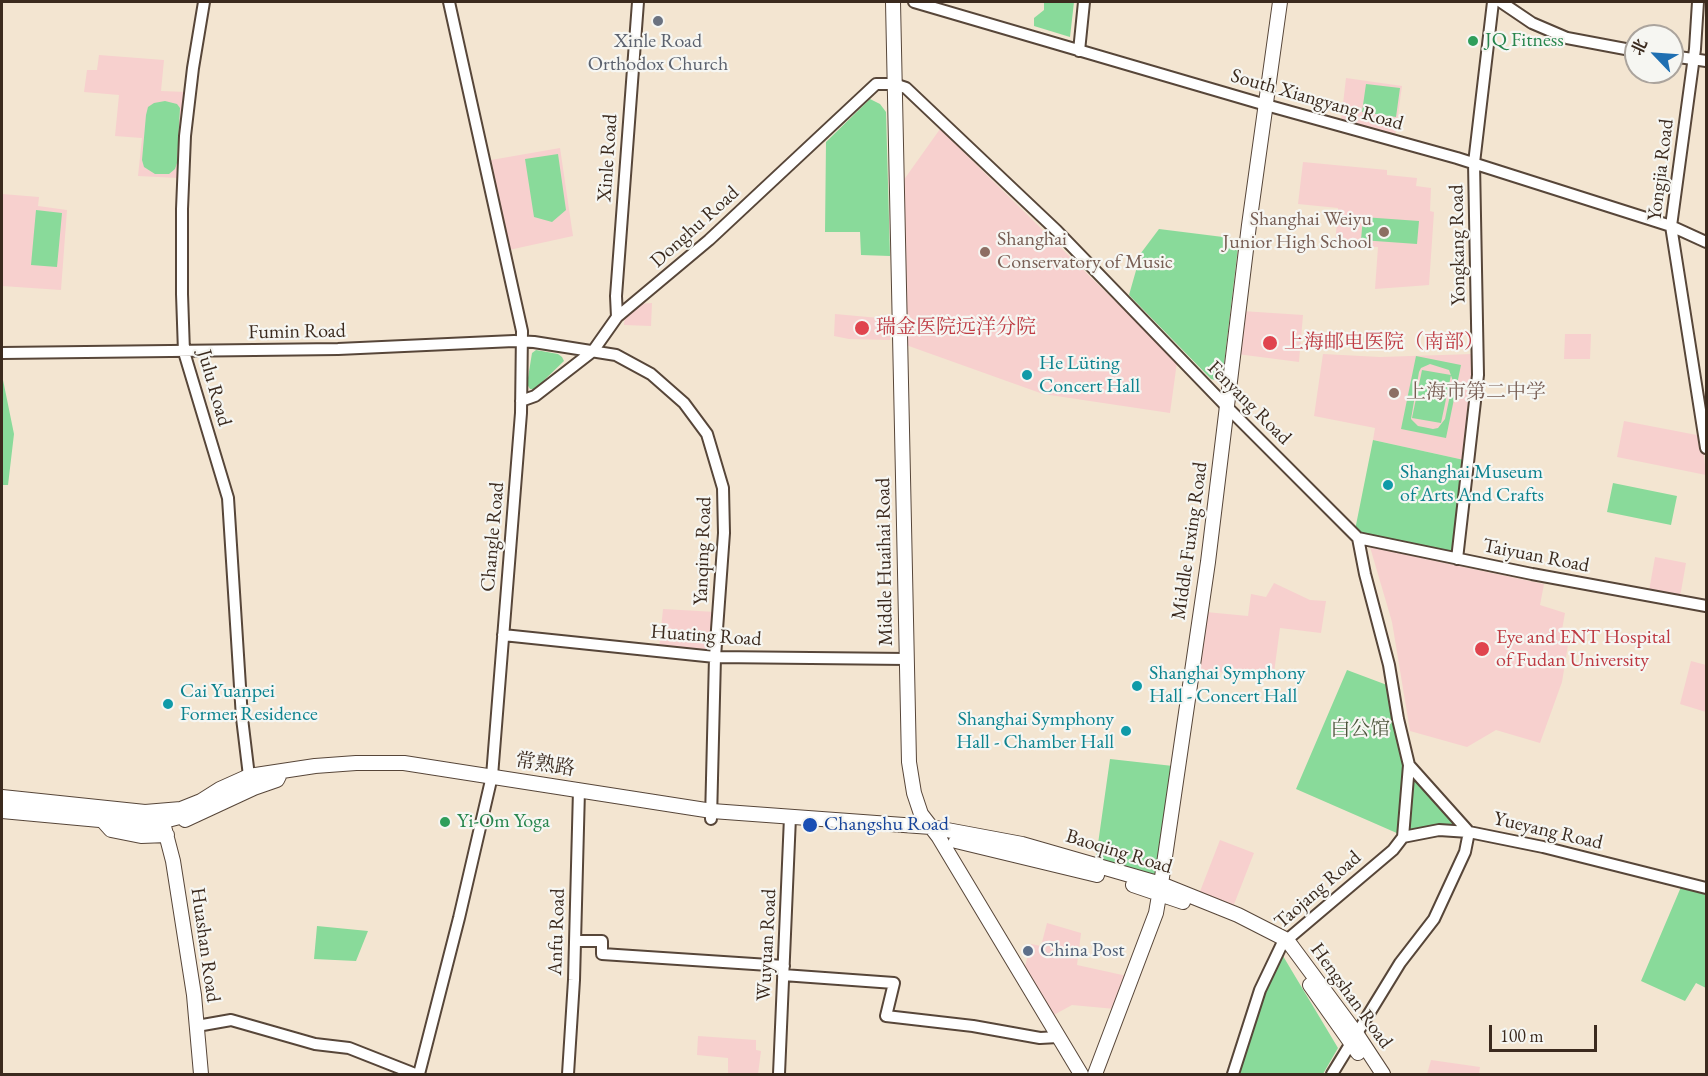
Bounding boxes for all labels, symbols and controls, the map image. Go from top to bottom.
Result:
marker: Xinle Road Orthodox Church [651,14,665,28]
north arrow [1624,24,1684,84]
place label: JQ Fitness [1485,29,1564,53]
place label: Xinle Road Orthodox Church [588,30,728,77]
marker: JQ Fitness [1466,34,1480,48]
text: 北 [1626,35,1652,59]
street label: South Xiangyang Road [1228,64,1406,136]
street label: Xinle Road [593,113,623,203]
street label: Yongjia Road [1643,118,1679,222]
street label: Donghu Road [646,181,744,273]
street label: Yongkang Road [1445,184,1471,306]
place label: Shanghai Weiyu Junior High School [1222,208,1372,255]
marker: Shanghai Weiyu Junior High School [1377,225,1391,239]
place label: Shanghai Conservatory of Music [997,228,1173,275]
marker: Shanghai Conservatory of Music [978,245,992,259]
place label: 瑞金医院远洋分院 [876,316,1036,340]
street label: Fumin Road [248,319,346,345]
marker: 瑞金医院远洋分院 [853,319,871,337]
place label: 上海邮电医院（南部） [1284,331,1484,355]
marker: 上海邮电医院（南部） [1261,334,1279,352]
street label: Julu Road [192,347,236,429]
place label: He Lüting Concert Hall [1039,352,1140,399]
street label: Fenyang Road [1202,356,1296,450]
marker: He Lüting Concert Hall [1020,368,1034,382]
place label: 上海市第二中学 [1406,381,1546,405]
marker: 上海市第二中学 [1387,386,1401,400]
street label: Middle Fuxing Road [1167,461,1213,621]
place label: Shanghai Museum of Arts And Crafts [1400,461,1544,508]
street label: Middle Huaihai Road [872,478,898,646]
marker: Shanghai Museum of Arts And Crafts [1381,478,1395,492]
street label: Changle Road [476,481,510,593]
street label: Yanqing Road [689,496,717,606]
street label: Taiyuan Road [1481,534,1591,578]
street label: Huating Road [650,620,762,652]
place label: Eye and ENT Hospital of Fudan University [1496,626,1671,673]
marker: Eye and ENT Hospital of Fudan University [1473,640,1491,658]
place label: Shanghai Symphony Hall - Concert Hall [1149,662,1305,709]
marker: Shanghai Symphony Hall - Concert Hall [1130,679,1144,693]
place label: Cai Yuanpei Former Residence [180,680,318,727]
marker: Cai Yuanpei Former Residence [161,697,175,711]
place label: Shanghai Symphony Hall - Chamber Hall [956,708,1114,755]
park label: 白公馆 [1330,718,1390,742]
marker: Shanghai Symphony Hall - Chamber Hall [1119,724,1133,738]
street label: 常熟路 [513,748,577,782]
street label: Yueyang Road [1491,807,1605,855]
place label: Yi-Om Yoga [457,810,550,834]
place label: Changshu Road [824,813,949,837]
marker: Yi-Om Yoga [438,815,452,829]
marker: Changshu Road [801,816,819,834]
street label: Baoqing Road [1063,824,1175,880]
street label: Taojang Road [1270,846,1366,934]
street label: Huashan Road [185,886,225,1004]
street label: Anfu Road [543,888,571,976]
street label: Wuyuan Road [752,888,782,1002]
place label: China Post [1040,939,1125,963]
street label: Hengshan Road [1305,939,1397,1053]
marker: China Post [1021,944,1035,958]
scale bar [1492,1013,1600,1051]
text: 100 m [1500,1024,1544,1047]

